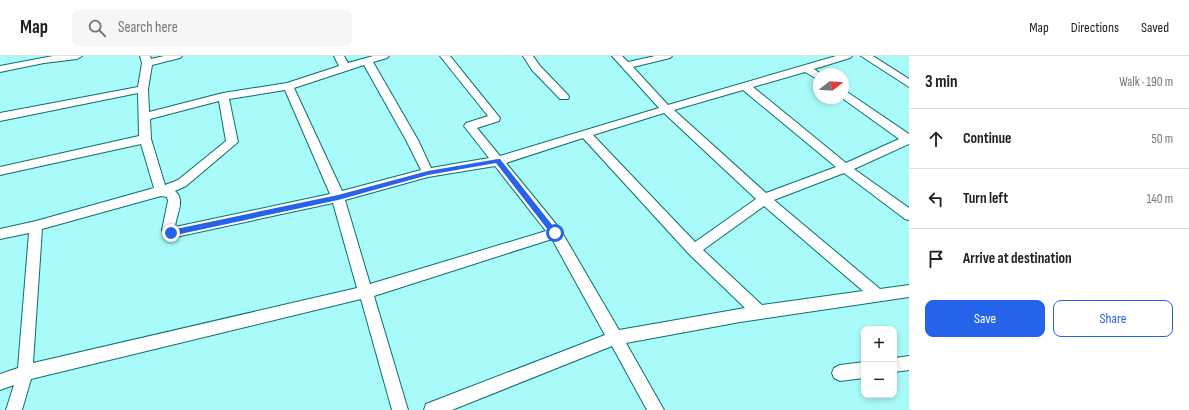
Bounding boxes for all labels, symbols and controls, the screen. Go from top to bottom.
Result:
search box [72,10,352,46]
text: Map [20,16,48,39]
icon: search [86,17,108,39]
text: Search here [118,18,178,37]
text: Map [1029,19,1049,36]
text: Directions [1071,19,1119,36]
text: Saved [1141,19,1169,36]
north arrow [813,68,849,104]
text: 3 min [925,72,958,92]
text: Walk · 190 m [1119,74,1173,90]
icon: ahead [925,128,947,150]
text: Continue [963,129,1012,148]
text: 50 m [1152,131,1173,147]
icon: left [925,188,947,210]
text: Turn left [963,189,1008,208]
text: 140 m [1147,191,1173,207]
route end [162,224,180,242]
route start [546,224,564,242]
icon: arrive [925,248,947,270]
text: Arrive at destination [963,249,1072,268]
button: Save [925,300,1045,337]
button: Share [1053,300,1173,337]
map controls [861,326,897,398]
button: + [861,326,897,362]
button: − [861,362,897,398]

